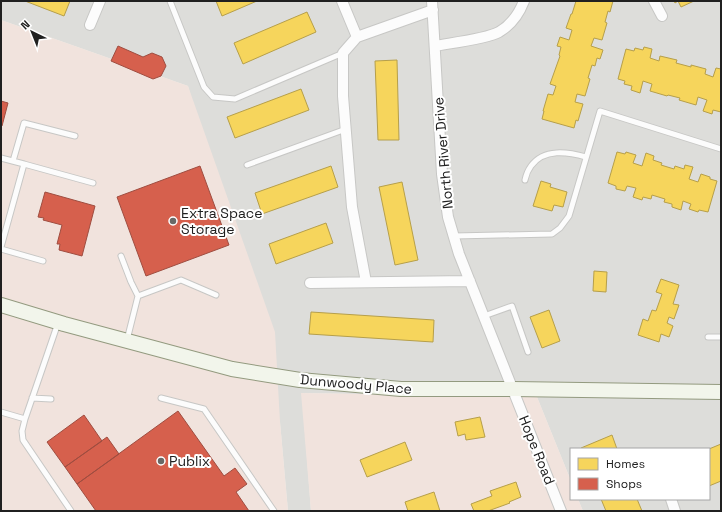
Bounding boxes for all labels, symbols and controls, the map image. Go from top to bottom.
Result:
north arrow [12,12,52,52]
text: N [18,17,33,32]
street label: North River Drive [429,96,457,210]
place label: Extra Space Storage [181,204,262,238]
marker: Extra Space Storage [168,216,178,226]
street label: Dunwoody Place [299,370,413,398]
street label: Hope Road [515,413,559,487]
legend [570,448,710,500]
place label: Publix [169,452,210,470]
marker: Publix [156,456,166,466]
text: Homes [606,456,645,472]
text: Shops [606,476,642,492]

